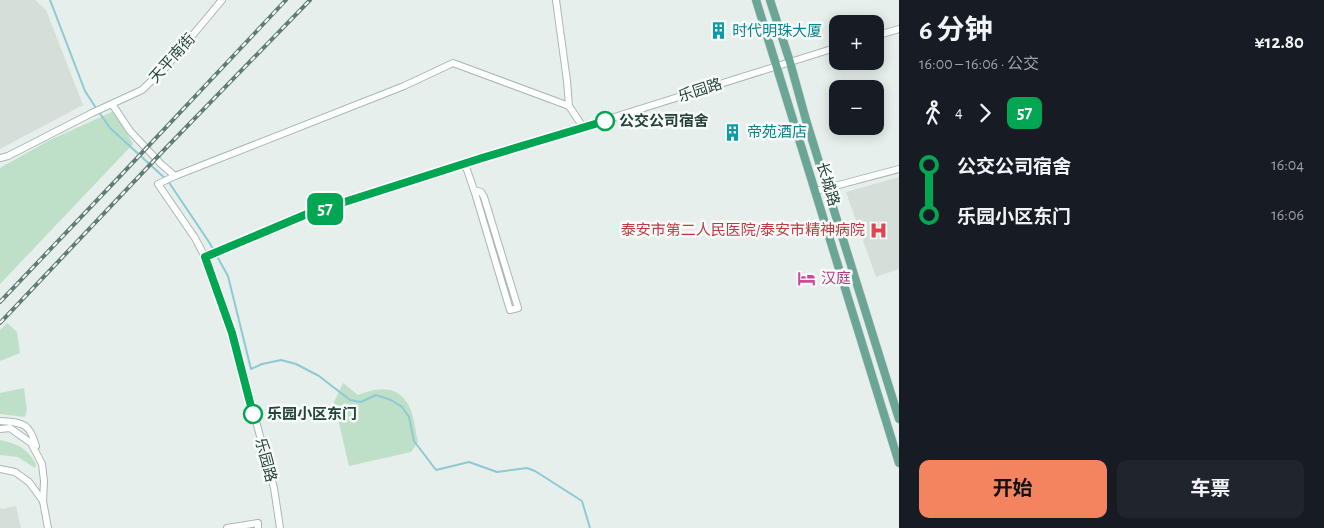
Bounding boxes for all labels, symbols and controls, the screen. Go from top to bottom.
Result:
map controls [829,15,884,135]
button: + [829,15,884,70]
text: 6 分钟 [919,17,993,45]
building icon: 时代明珠大厦 [708,21,728,41]
place label: 时代明珠大厦 [732,22,822,39]
street label: 天平南街 [146,30,198,86]
text: ¥12.80 [1255,33,1304,52]
text: 16:00 – 16:06 · 公交 [919,56,1039,72]
street label: 乐园路 [676,75,724,105]
button: − [829,80,884,135]
icon: walk [919,99,947,127]
icon: forward [971,99,999,127]
text: 4 [955,104,963,120]
text: 57 [1017,104,1032,122]
marker: 公交公司宿舍 [595,111,615,131]
place label: 公交公司宿舍 [619,113,709,129]
building icon: 帝苑酒店 [723,122,743,142]
place label: 帝苑酒店 [747,124,807,140]
text: 16:04 [1271,157,1304,173]
text: 公交公司宿舍 [957,158,1071,177]
street label: 长城路 [814,160,842,208]
line badge: 57 [302,193,348,225]
text: 57 [317,200,333,218]
text: 16:06 [1271,207,1304,223]
text: 乐园小区东门 [957,208,1071,227]
hospital icon: 泰安市第二人民医院/泰安市精神病院 [869,220,889,240]
place label: 泰安市第二人民医院/泰安市精神病院 [621,221,865,238]
hotel icon: 汉庭 [797,268,817,288]
place label: 汉庭 [821,270,851,286]
marker: 乐园小区东门 [243,404,263,424]
place label: 乐园小区东门 [267,406,357,422]
street label: 乐园路 [252,436,280,484]
button: 开始 [919,460,1107,518]
button: 车票 [1117,460,1304,518]

